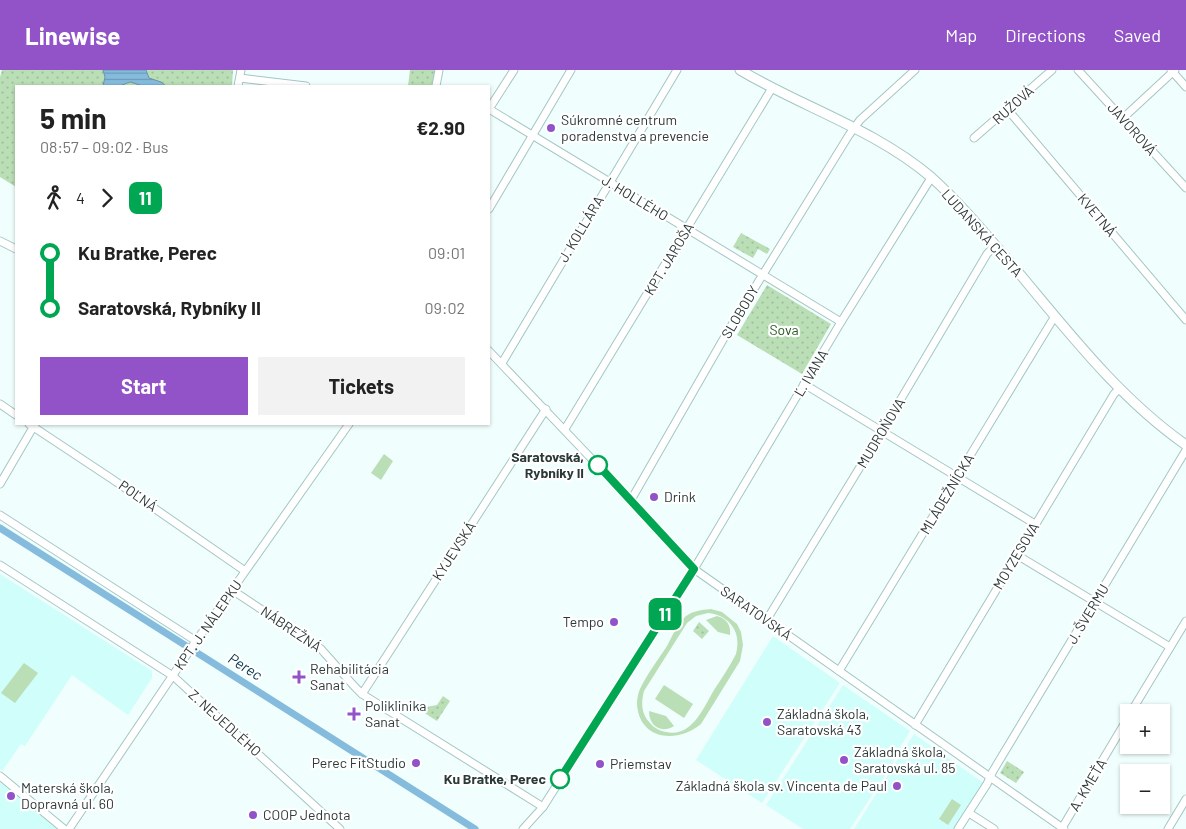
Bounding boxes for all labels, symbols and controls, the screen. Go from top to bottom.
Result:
text: Linewise [25,21,120,50]
text: Map [945,24,977,46]
text: Directions [1005,24,1086,46]
text: Saved [1114,24,1161,46]
street label: RUŽOVÁ [989,81,1037,127]
street label: JAVOROVÁ [1104,99,1161,159]
text: 5 min [40,101,107,135]
place label: Súkromné centrum poradenstva a prevencie [561,111,709,144]
text: €2.90 [416,116,465,139]
marker: Súkromné centrum poradenstva a prevencie [545,122,557,134]
text: 08:57 – 09:02 · Bus [40,137,168,156]
street label: J. HOLLÉHO [599,171,672,224]
icon: walk [40,184,68,212]
icon: forward [93,184,121,212]
street label: LUDANSKÁ CESTA [938,185,1027,280]
text: 11 [139,187,152,209]
text: 4 [76,188,85,207]
street label: KVETNÁ [1074,190,1121,240]
street label: J. KOLLÁRA [554,192,607,265]
street label: KPT. JAROŠA [640,219,697,298]
text: Ku Bratke, Perec [78,241,217,264]
text: 09:01 [428,243,465,262]
street label: SLOBODY [717,282,762,341]
text: Saratovská, Rybníky II [78,296,261,319]
text: 09:02 [425,298,465,317]
park label: Sova [769,321,799,338]
street label: Ľ. IVANA [790,346,831,399]
button: Start [40,357,248,415]
button: Tickets [258,357,465,415]
street label: MUDROŇOVA [853,394,908,471]
place label: Saratovská, Rybníky II [511,448,584,481]
street label: MLÁDEŽNÍCKA [916,450,978,537]
marker: Saratovská, Rybníky II [588,455,608,475]
street label: POĽNÁ [116,476,161,515]
place label: Drink [664,488,696,505]
marker: Drink [648,491,660,503]
street label: KYJEVSKÁ [428,518,479,583]
street label: MOYZESOVA [989,519,1042,592]
street label: KPT. J. NÁLEPKU [170,576,245,673]
street label: J. ŠVERMU [1063,581,1112,647]
street label: SARATOVSKÁ [717,582,796,644]
line badge: 11 [642,598,688,630]
street label: NÁBREŽNÁ [258,602,325,655]
text: 11 [659,603,671,625]
place label: Tempo [563,613,604,630]
marker: Tempo [608,616,620,628]
water label: Perec [225,649,266,684]
place label: Rehabilitácia Sanat [310,660,389,693]
marker: Rehabilitácia Sanat [292,670,306,684]
street label: Z. NEJEDLÉHO [186,686,265,760]
place label: Poliklinika Sanat [365,697,426,730]
map controls [1120,704,1170,814]
button: + [1120,704,1170,754]
place label: Základná škola, Saratovská 43 [777,705,870,738]
marker: Poliklinika Sanat [347,707,361,721]
marker: Základná škola, Saratovská 43 [761,716,773,728]
place label: Základná škola, Saratovská ul. 85 [854,743,955,776]
place label: Perec FitStudio [312,754,406,771]
marker: Základná škola, Saratovská ul. 85 [838,754,850,766]
place label: Priemstav [610,755,672,772]
street label: A. KMEŤA [1065,755,1110,814]
marker: Perec FitStudio [410,757,422,769]
marker: Priemstav [594,758,606,770]
button: − [1120,764,1170,814]
marker: Ku Bratke, Perec [550,769,570,789]
place label: Ku Bratke, Perec [444,770,546,787]
place label: Základná škola sv. Vincenta de Paul [676,777,887,794]
place label: Materská škola, Dopravná ul. 60 [21,779,114,812]
marker: Základná škola sv. Vincenta de Paul [891,780,903,792]
marker: Materská škola, Dopravná ul. 60 [5,790,17,802]
place label: COOP Jednota [263,806,350,823]
marker: COOP Jednota [247,809,259,821]

